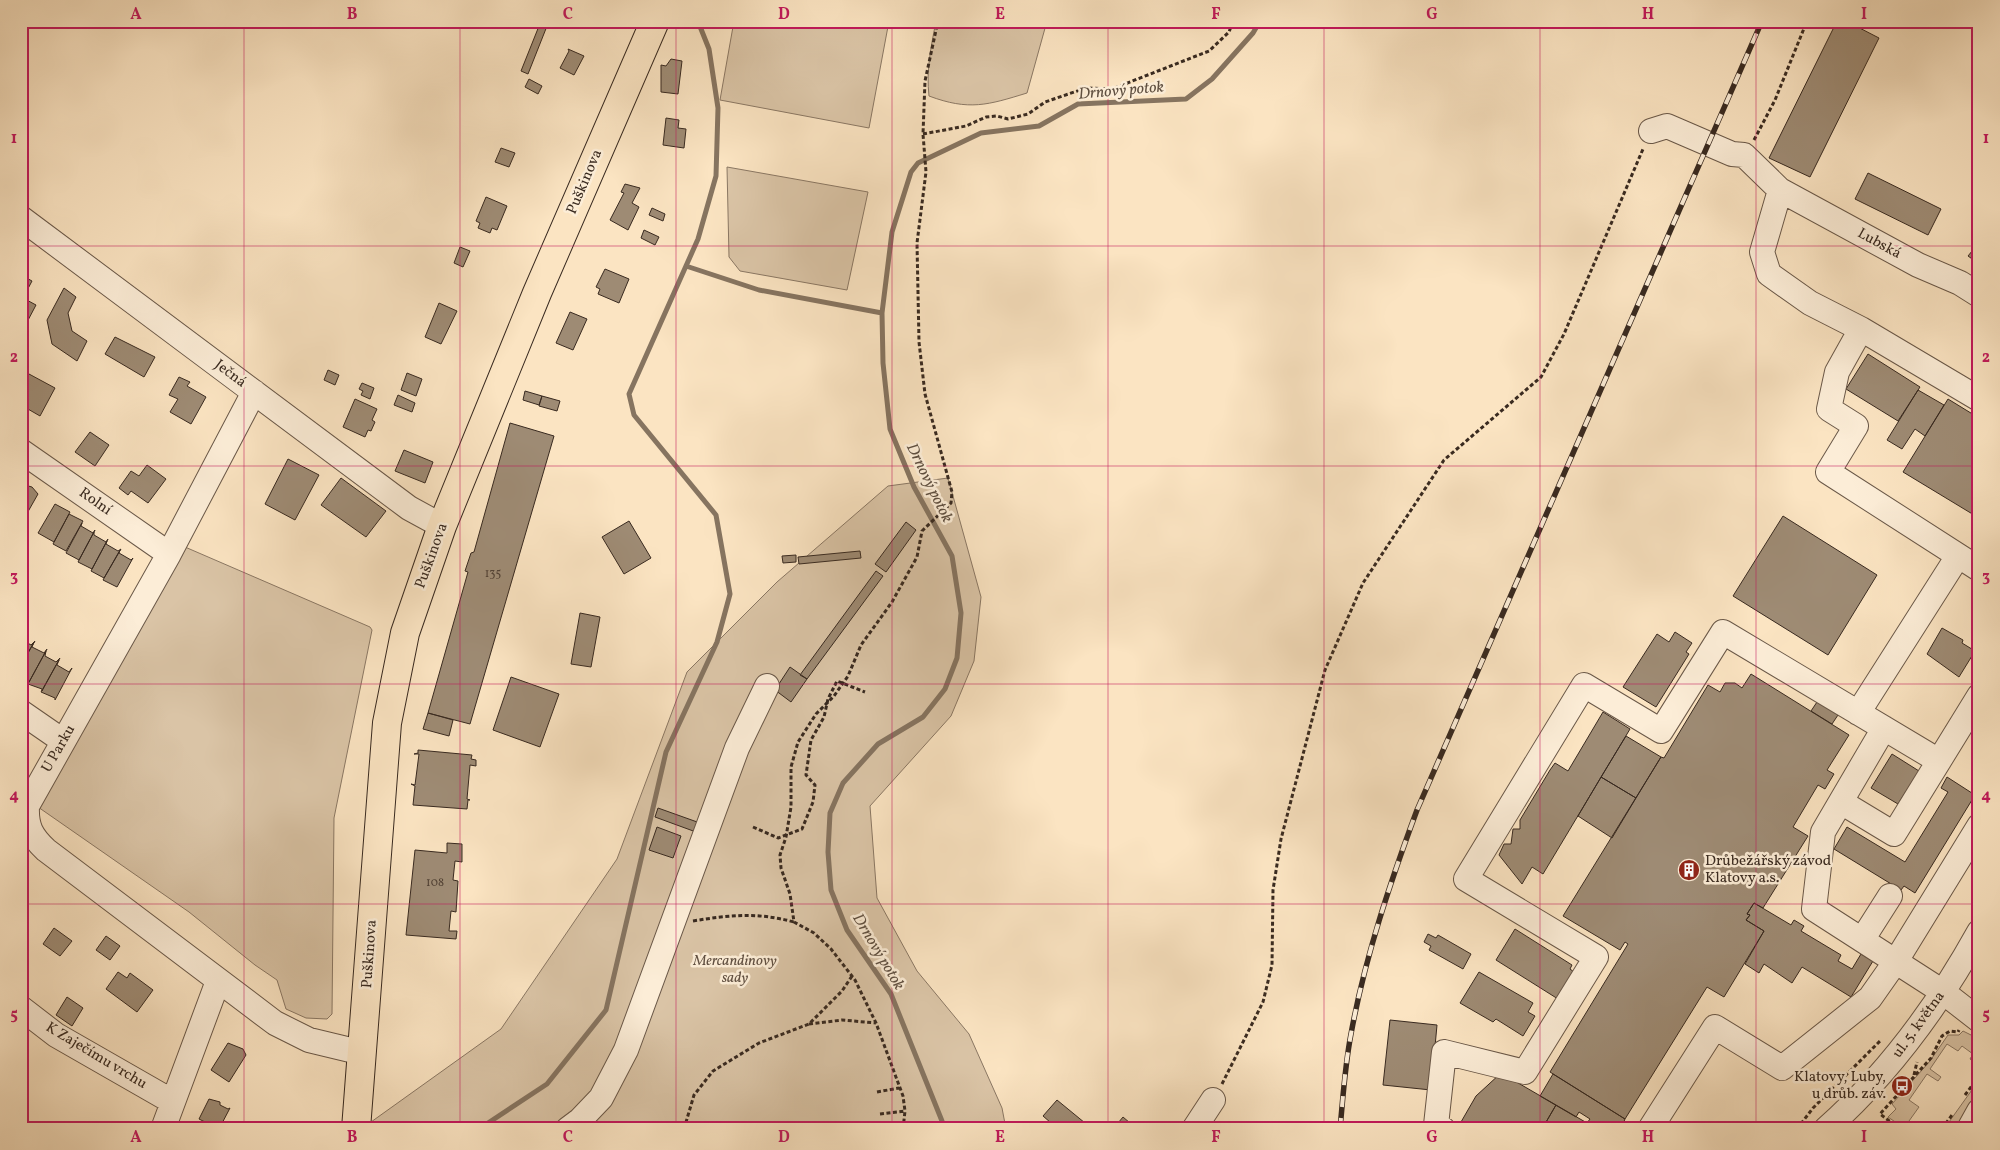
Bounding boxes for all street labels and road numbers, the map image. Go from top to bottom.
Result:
street label: Puškinova [562,146,608,218]
street label: Lubská [1853,223,1905,265]
street label: Ječná [210,355,250,393]
street label: Rolní [74,483,116,521]
street label: Puškinova [410,520,454,592]
street label: U Parku [37,721,81,777]
street label: Puškinova [357,919,383,989]
street label: ul. 5. května [1888,987,1950,1063]
street label: K Zaječímu vrchu [41,1017,151,1095]

